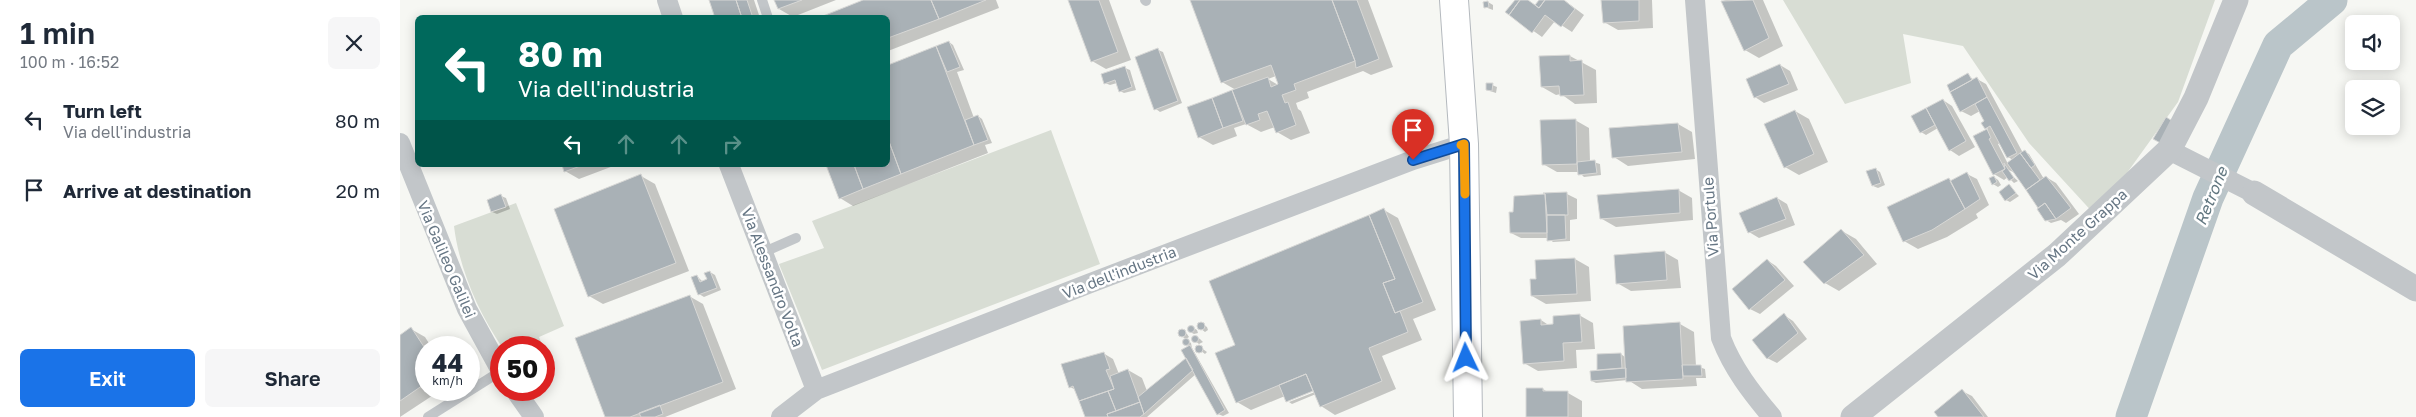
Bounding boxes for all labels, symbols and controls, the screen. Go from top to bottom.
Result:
text: 1 min [20,15,95,51]
map controls [2345,15,2400,135]
button: sound [2345,15,2400,70]
button: close [328,17,380,69]
text: 80 m [518,33,603,75]
icon: left [435,35,500,100]
text: 100 m · 16:52 [20,52,119,72]
text: Via dell'industria [518,75,695,102]
button: layers [2345,80,2400,135]
text: Turn left [63,99,142,122]
icon: left [20,106,48,134]
text: 80 m [335,109,380,132]
pin [1392,109,1434,160]
icon: arrive [1399,116,1427,144]
text: Via dell'industria [63,122,191,142]
icon: left [559,130,587,158]
icon: ahead [612,130,640,158]
icon: ahead [665,130,693,158]
icon: right [718,130,746,158]
water label: Retrone [2190,162,2232,228]
icon: arrive [20,176,48,204]
street label: Via Portule [1698,176,1722,257]
text: Arrive at destination [63,179,251,202]
text: 20 m [336,179,380,202]
street label: Via Monte Grappa [2024,185,2130,283]
street label: Via Galileo Galilei [414,198,480,320]
street label: Via Alessandro Volta [738,205,808,349]
street label: Via dell'industria [1060,242,1178,302]
position arrow [1439,331,1491,383]
speed limit sign: 50 [490,336,555,401]
text: 44 [432,347,463,378]
button: Exit [20,349,195,407]
button: Share [205,349,380,407]
text: km/h [432,373,463,388]

